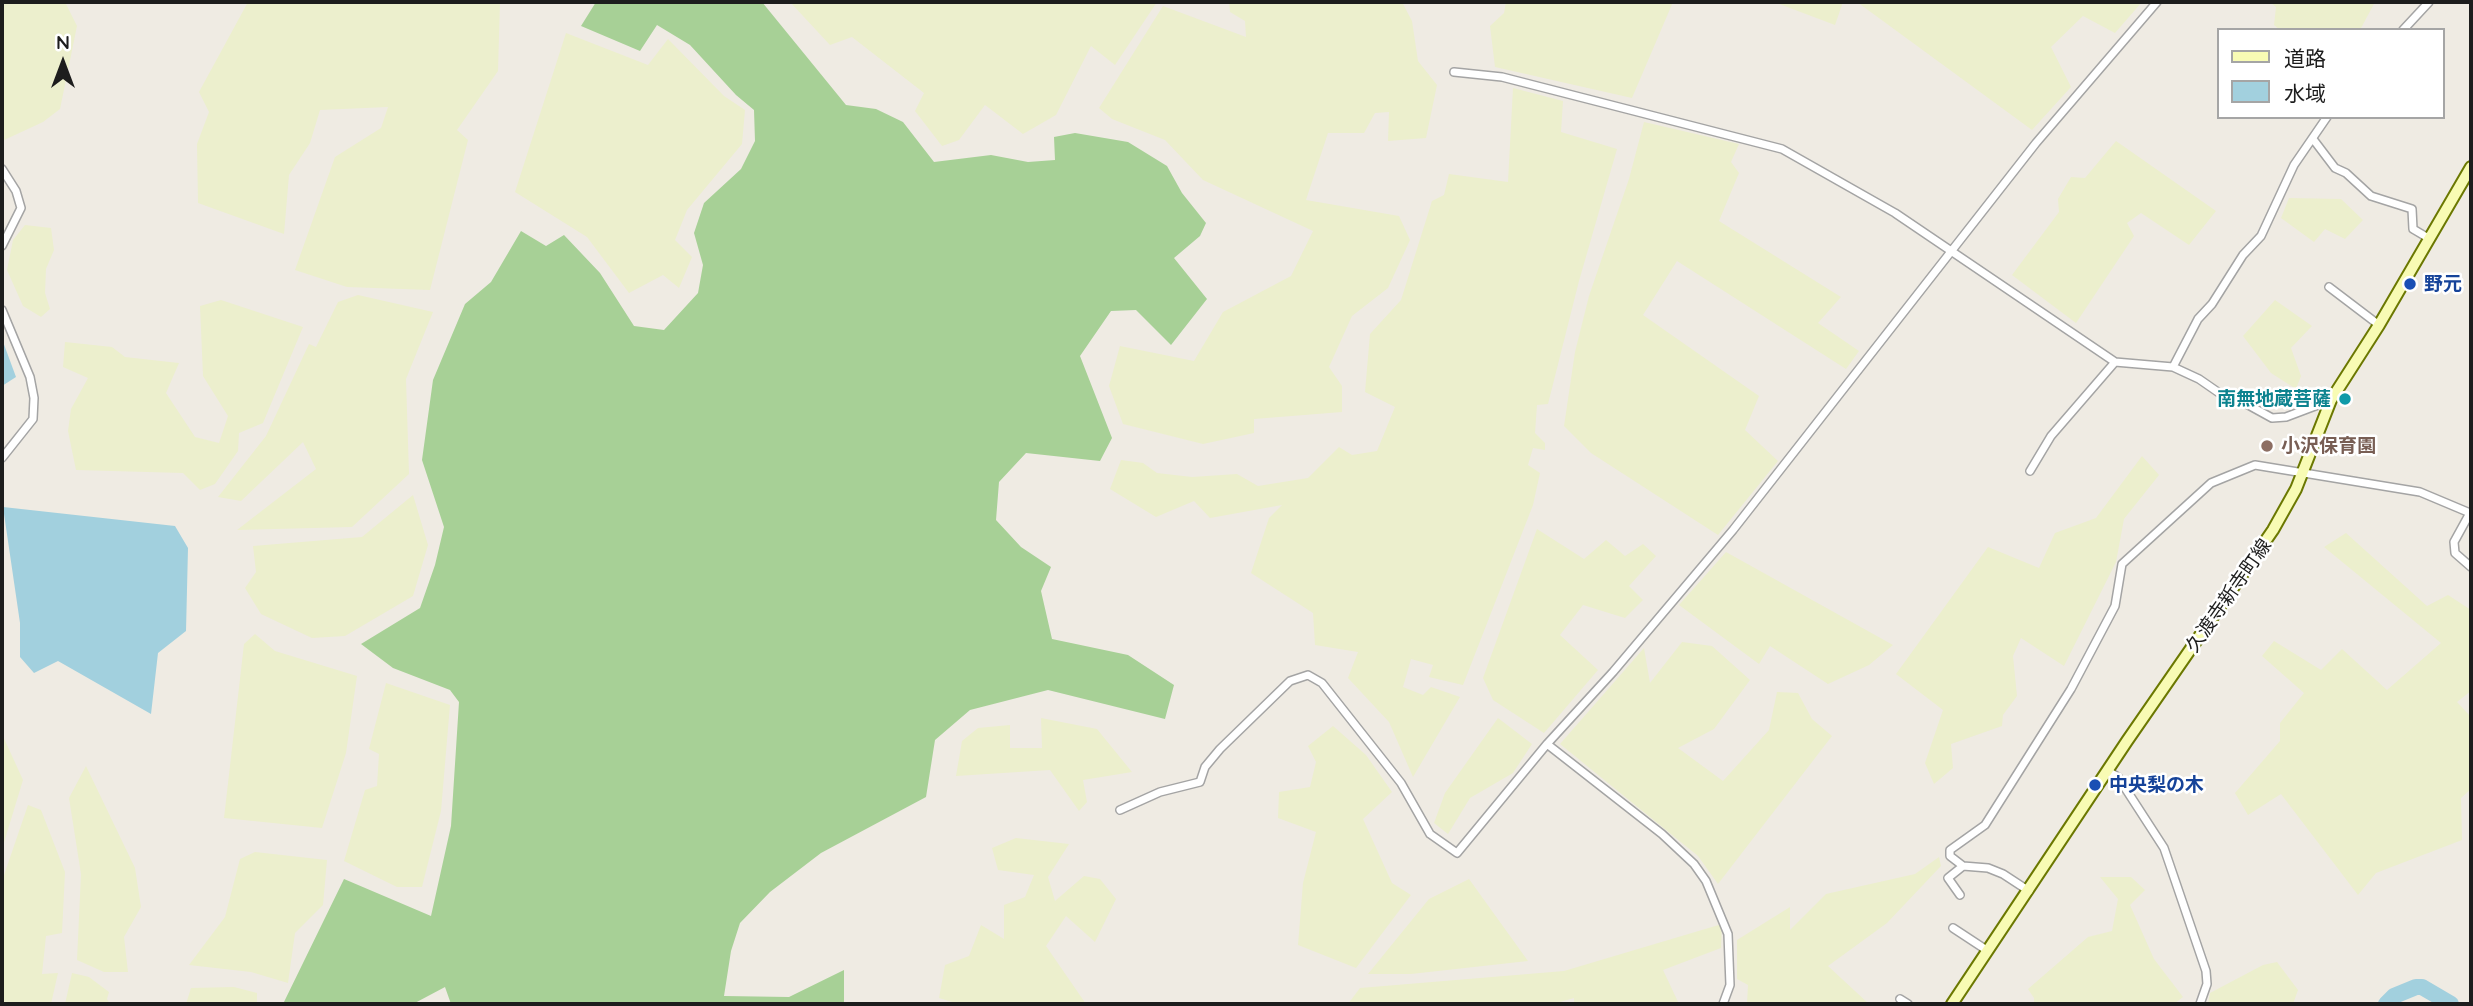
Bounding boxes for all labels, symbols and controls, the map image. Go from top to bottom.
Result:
north arrow [28,28,98,98]
legend [2218,28,2445,119]
text: N [56,30,70,54]
text: 道路 [2284,45,2326,71]
text: 水域 [2284,80,2326,106]
place label: 野元 [2424,273,2462,295]
marker: 野元 [2402,276,2418,292]
place label: 南無地蔵菩薩 [2217,388,2331,410]
marker: 南無地蔵菩薩 [2337,391,2353,407]
place label: 小沢保育園 [2281,435,2376,457]
marker: 小沢保育園 [2259,438,2275,454]
street label: 久渡寺新寺町線 [2182,535,2276,657]
place label: 中央梨の木 [2109,774,2204,796]
marker: 中央梨の木 [2087,777,2103,793]

